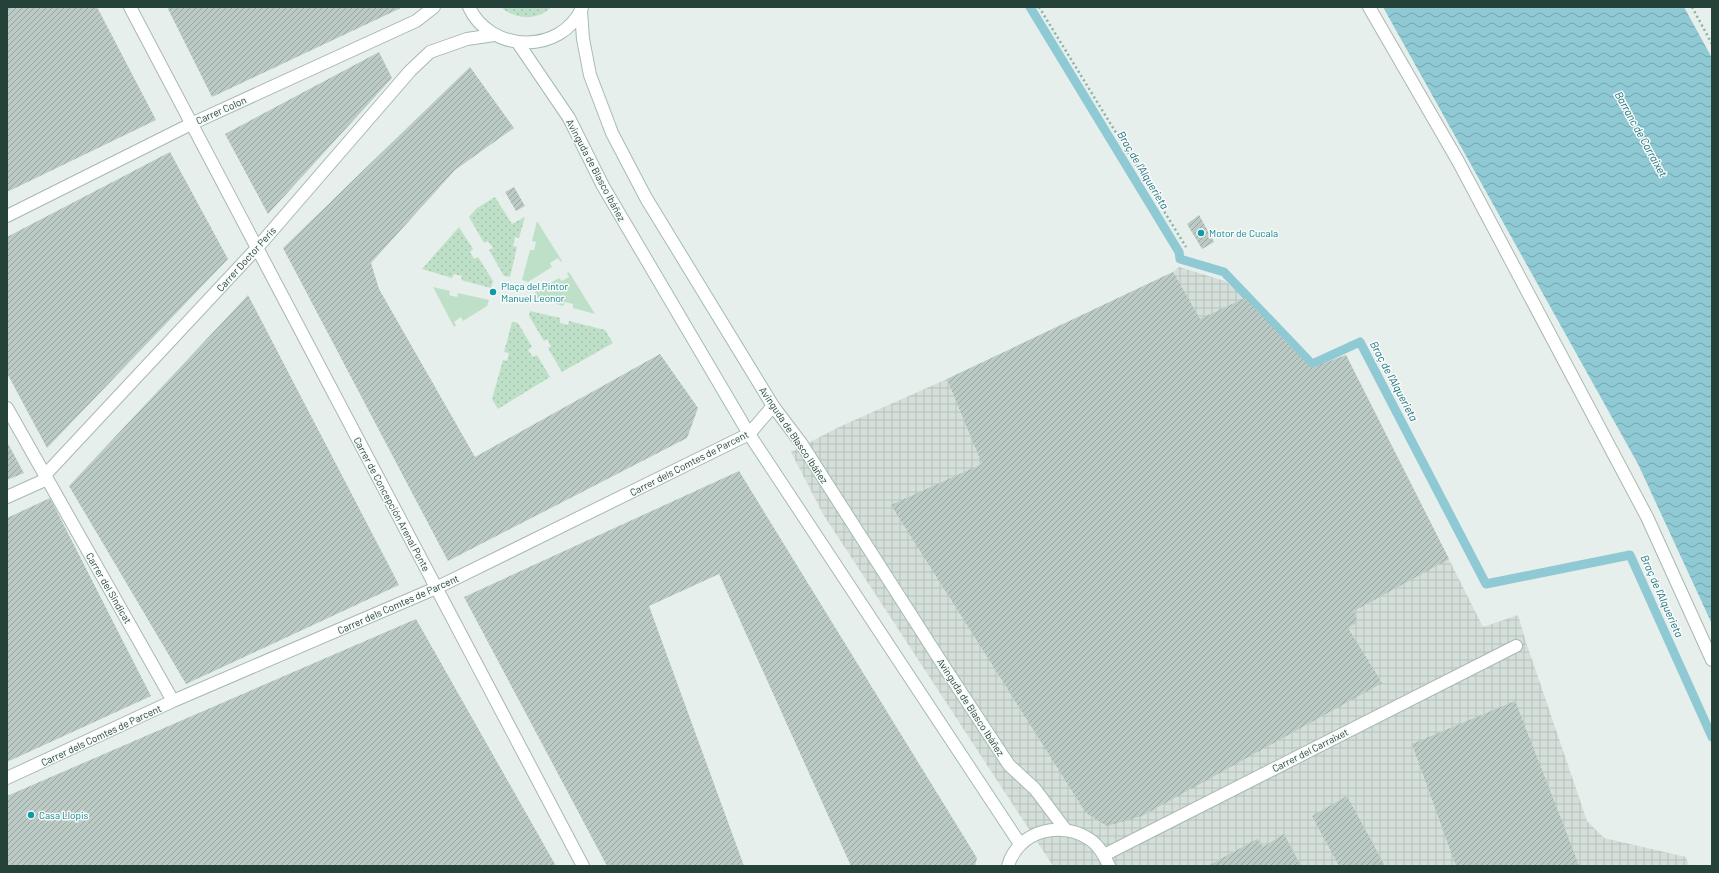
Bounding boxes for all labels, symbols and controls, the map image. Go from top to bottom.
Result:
water label: Barranc de Carraixet [1613,89,1670,179]
street label: Carrer Colon [194,94,248,126]
street label: Avinguda de Blasco Ibáñez [564,117,628,224]
water label: Braç de l'Alquerieta [1115,128,1172,211]
street label: Carrer Doctor Peris [214,224,278,294]
place label: Motor de Cucala [1209,227,1278,239]
marker: Motor de Cucala [1196,228,1206,238]
place label: Plaça del Pintor Manuel Leonor [501,280,569,304]
marker: Plaça del Pintor Manuel Leonor [488,287,498,297]
water label: Braç de l'Alquerieta [1368,338,1421,423]
street label: Avinguda de Blasco Ibáñez [757,384,831,486]
street label: Carrer dels Comtes de Parcent [628,428,751,498]
street label: Carrer de Concepción Arenal Ponte [351,435,433,573]
street label: Carrer del Sindicat [84,550,134,626]
water label: Braç de l'Alquerieta [1638,553,1687,639]
street label: Carrer dels Comtes de Parcent [336,572,461,636]
street label: Avinguda de Blasco Ibáñez [935,656,1007,759]
street label: Carrer dels Comtes de Parcent [39,702,163,768]
street label: Carrer del Carraixet [1270,725,1350,774]
place label: Casa Llopis [39,809,89,821]
marker: Casa Llopis [26,810,36,820]

